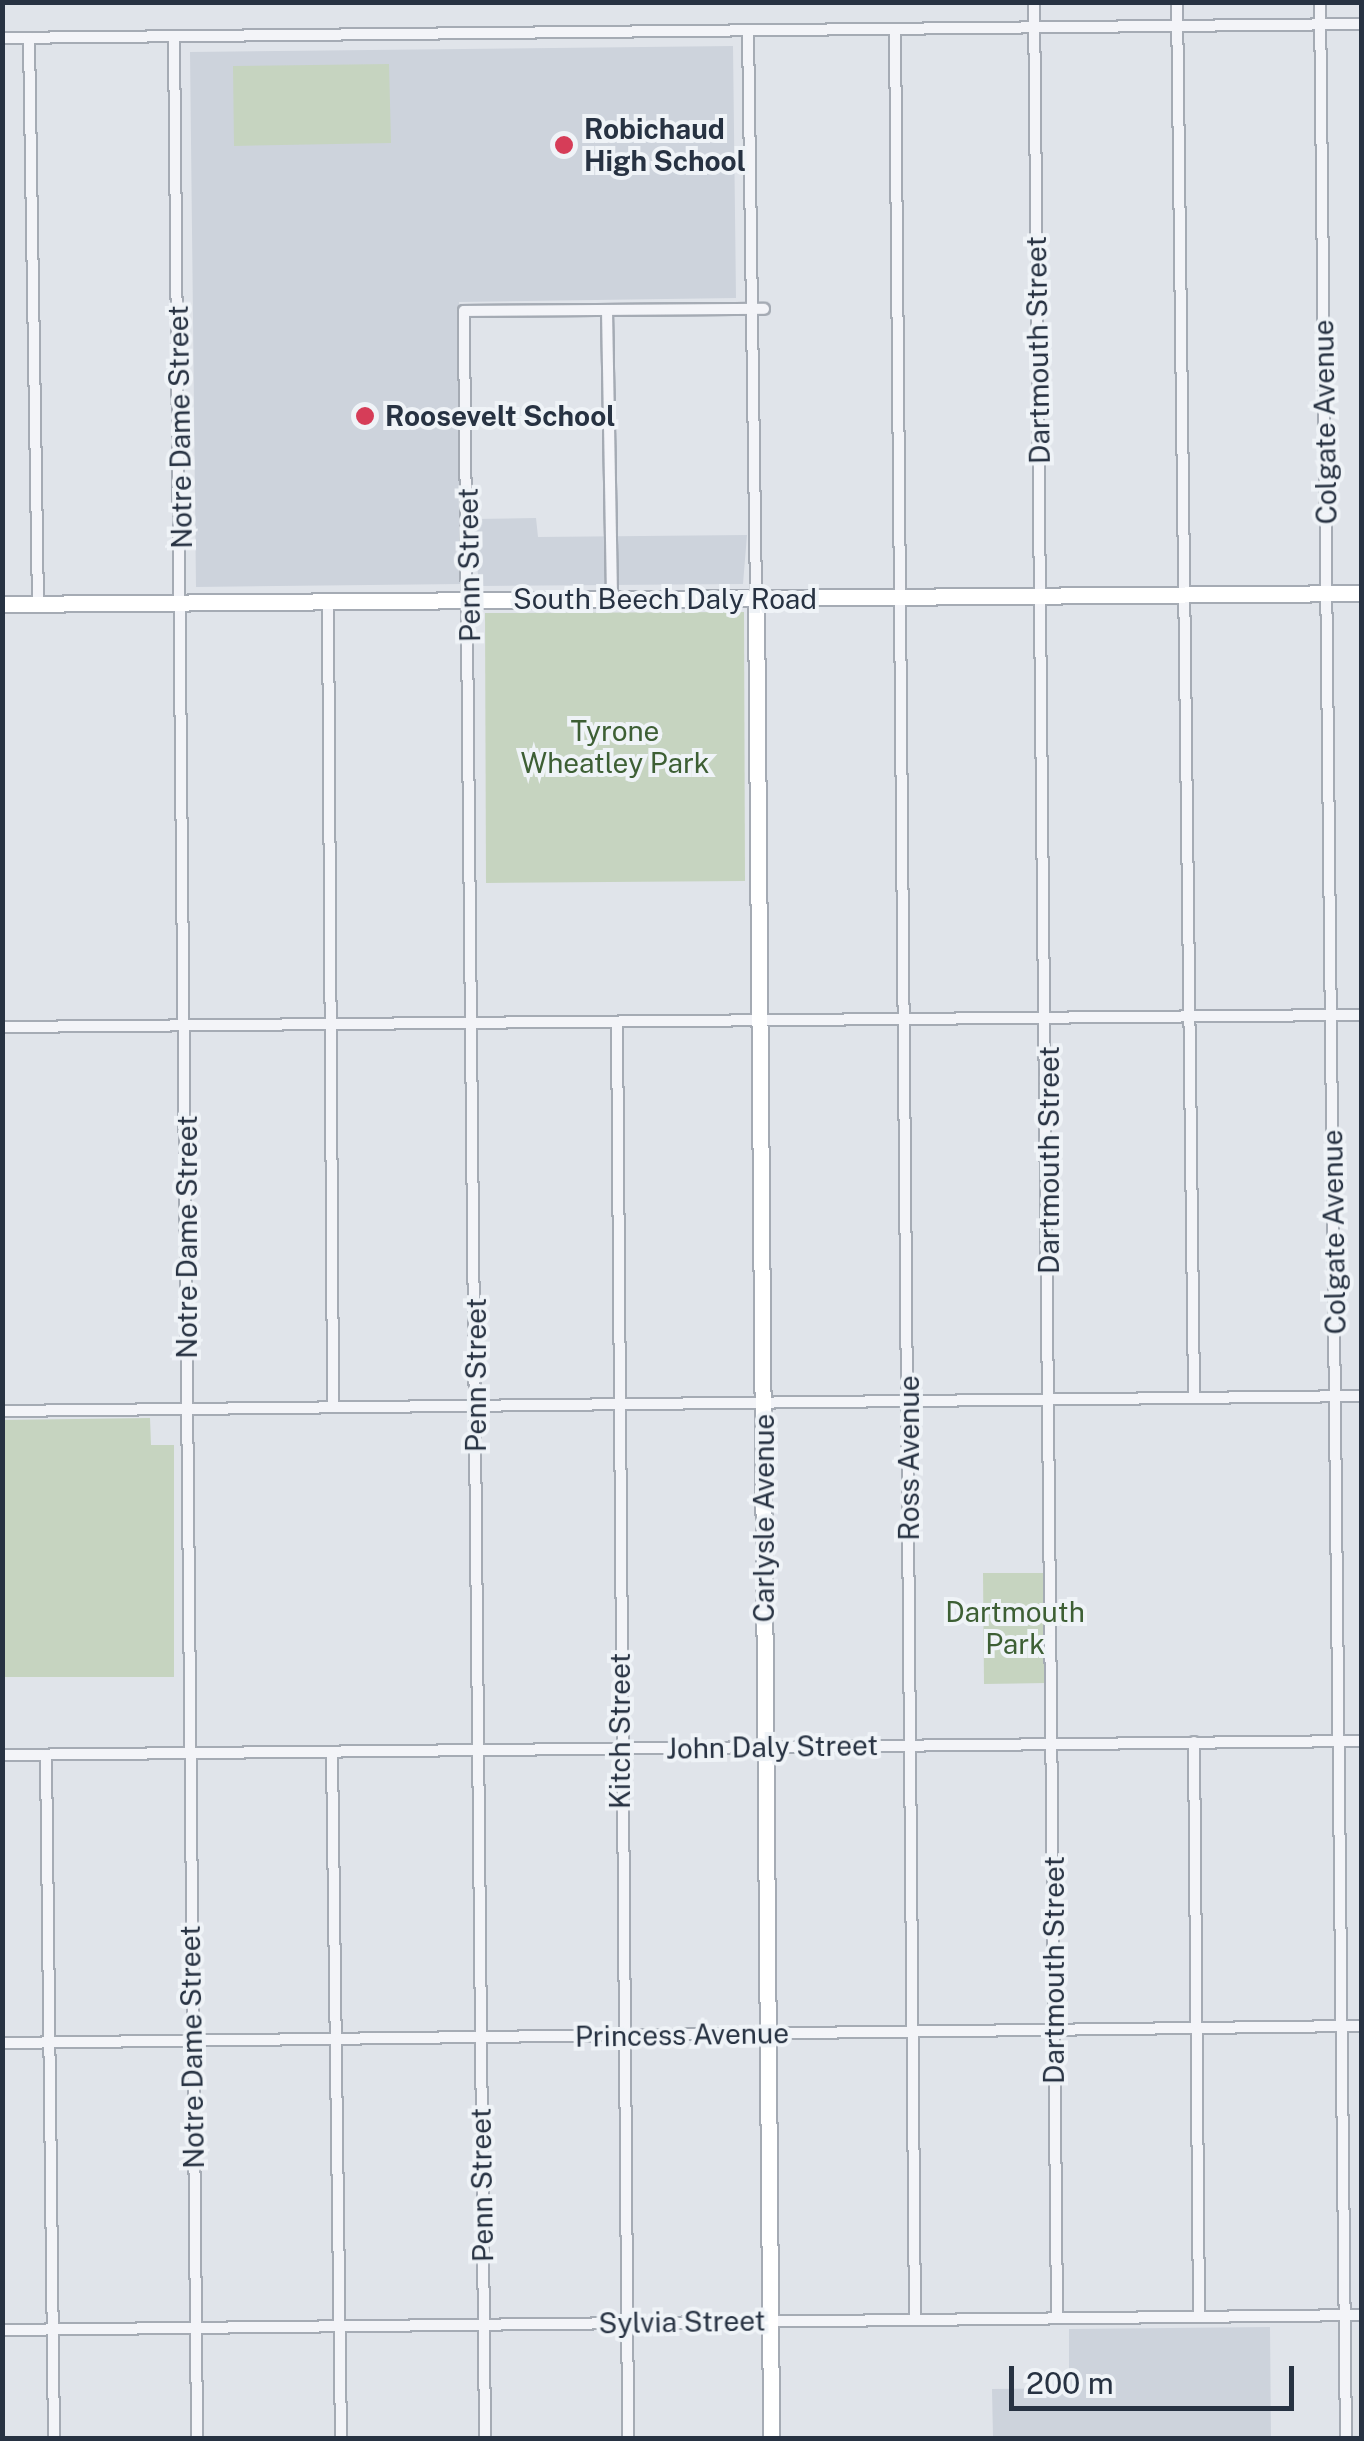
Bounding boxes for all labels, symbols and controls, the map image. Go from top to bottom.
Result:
place label: Robichaud High School [584,112,746,178]
marker: Robichaud High School [553,134,575,156]
street label: Dartmouth Street [1019,236,1057,464]
street label: Notre Dame Street [161,305,199,549]
street label: Colgate Avenue [1306,319,1344,525]
place label: Roosevelt School [385,399,616,433]
marker: Roosevelt School [354,405,376,427]
street label: Penn Street [451,488,487,642]
street label: South Beech Daly Road [513,582,817,616]
park label: Tyrone Wheatley Park [520,714,710,780]
street label: Dartmouth Street [1032,1046,1066,1274]
street label: Notre Dame Street [170,1115,204,1359]
street label: Colgate Avenue [1315,1129,1353,1335]
street label: Penn Street [459,1298,493,1452]
street label: Ross Avenue [892,1375,926,1541]
street label: Carlysle Avenue [747,1414,781,1622]
park label: Dartmouth Park [945,1595,1085,1661]
street label: Kitch Street [603,1653,637,1809]
street label: John Daly Street [666,1728,878,1766]
street label: Dartmouth Street [1037,1856,1071,2084]
street label: Notre Dame Street [173,1925,211,2169]
street label: Princess Avenue [575,2016,789,2054]
street label: Penn Street [464,2108,500,2262]
street label: Sylvia Street [598,2304,766,2340]
scale bar [1014,2346,1299,2408]
text: 200 m [1026,2365,1114,2401]

